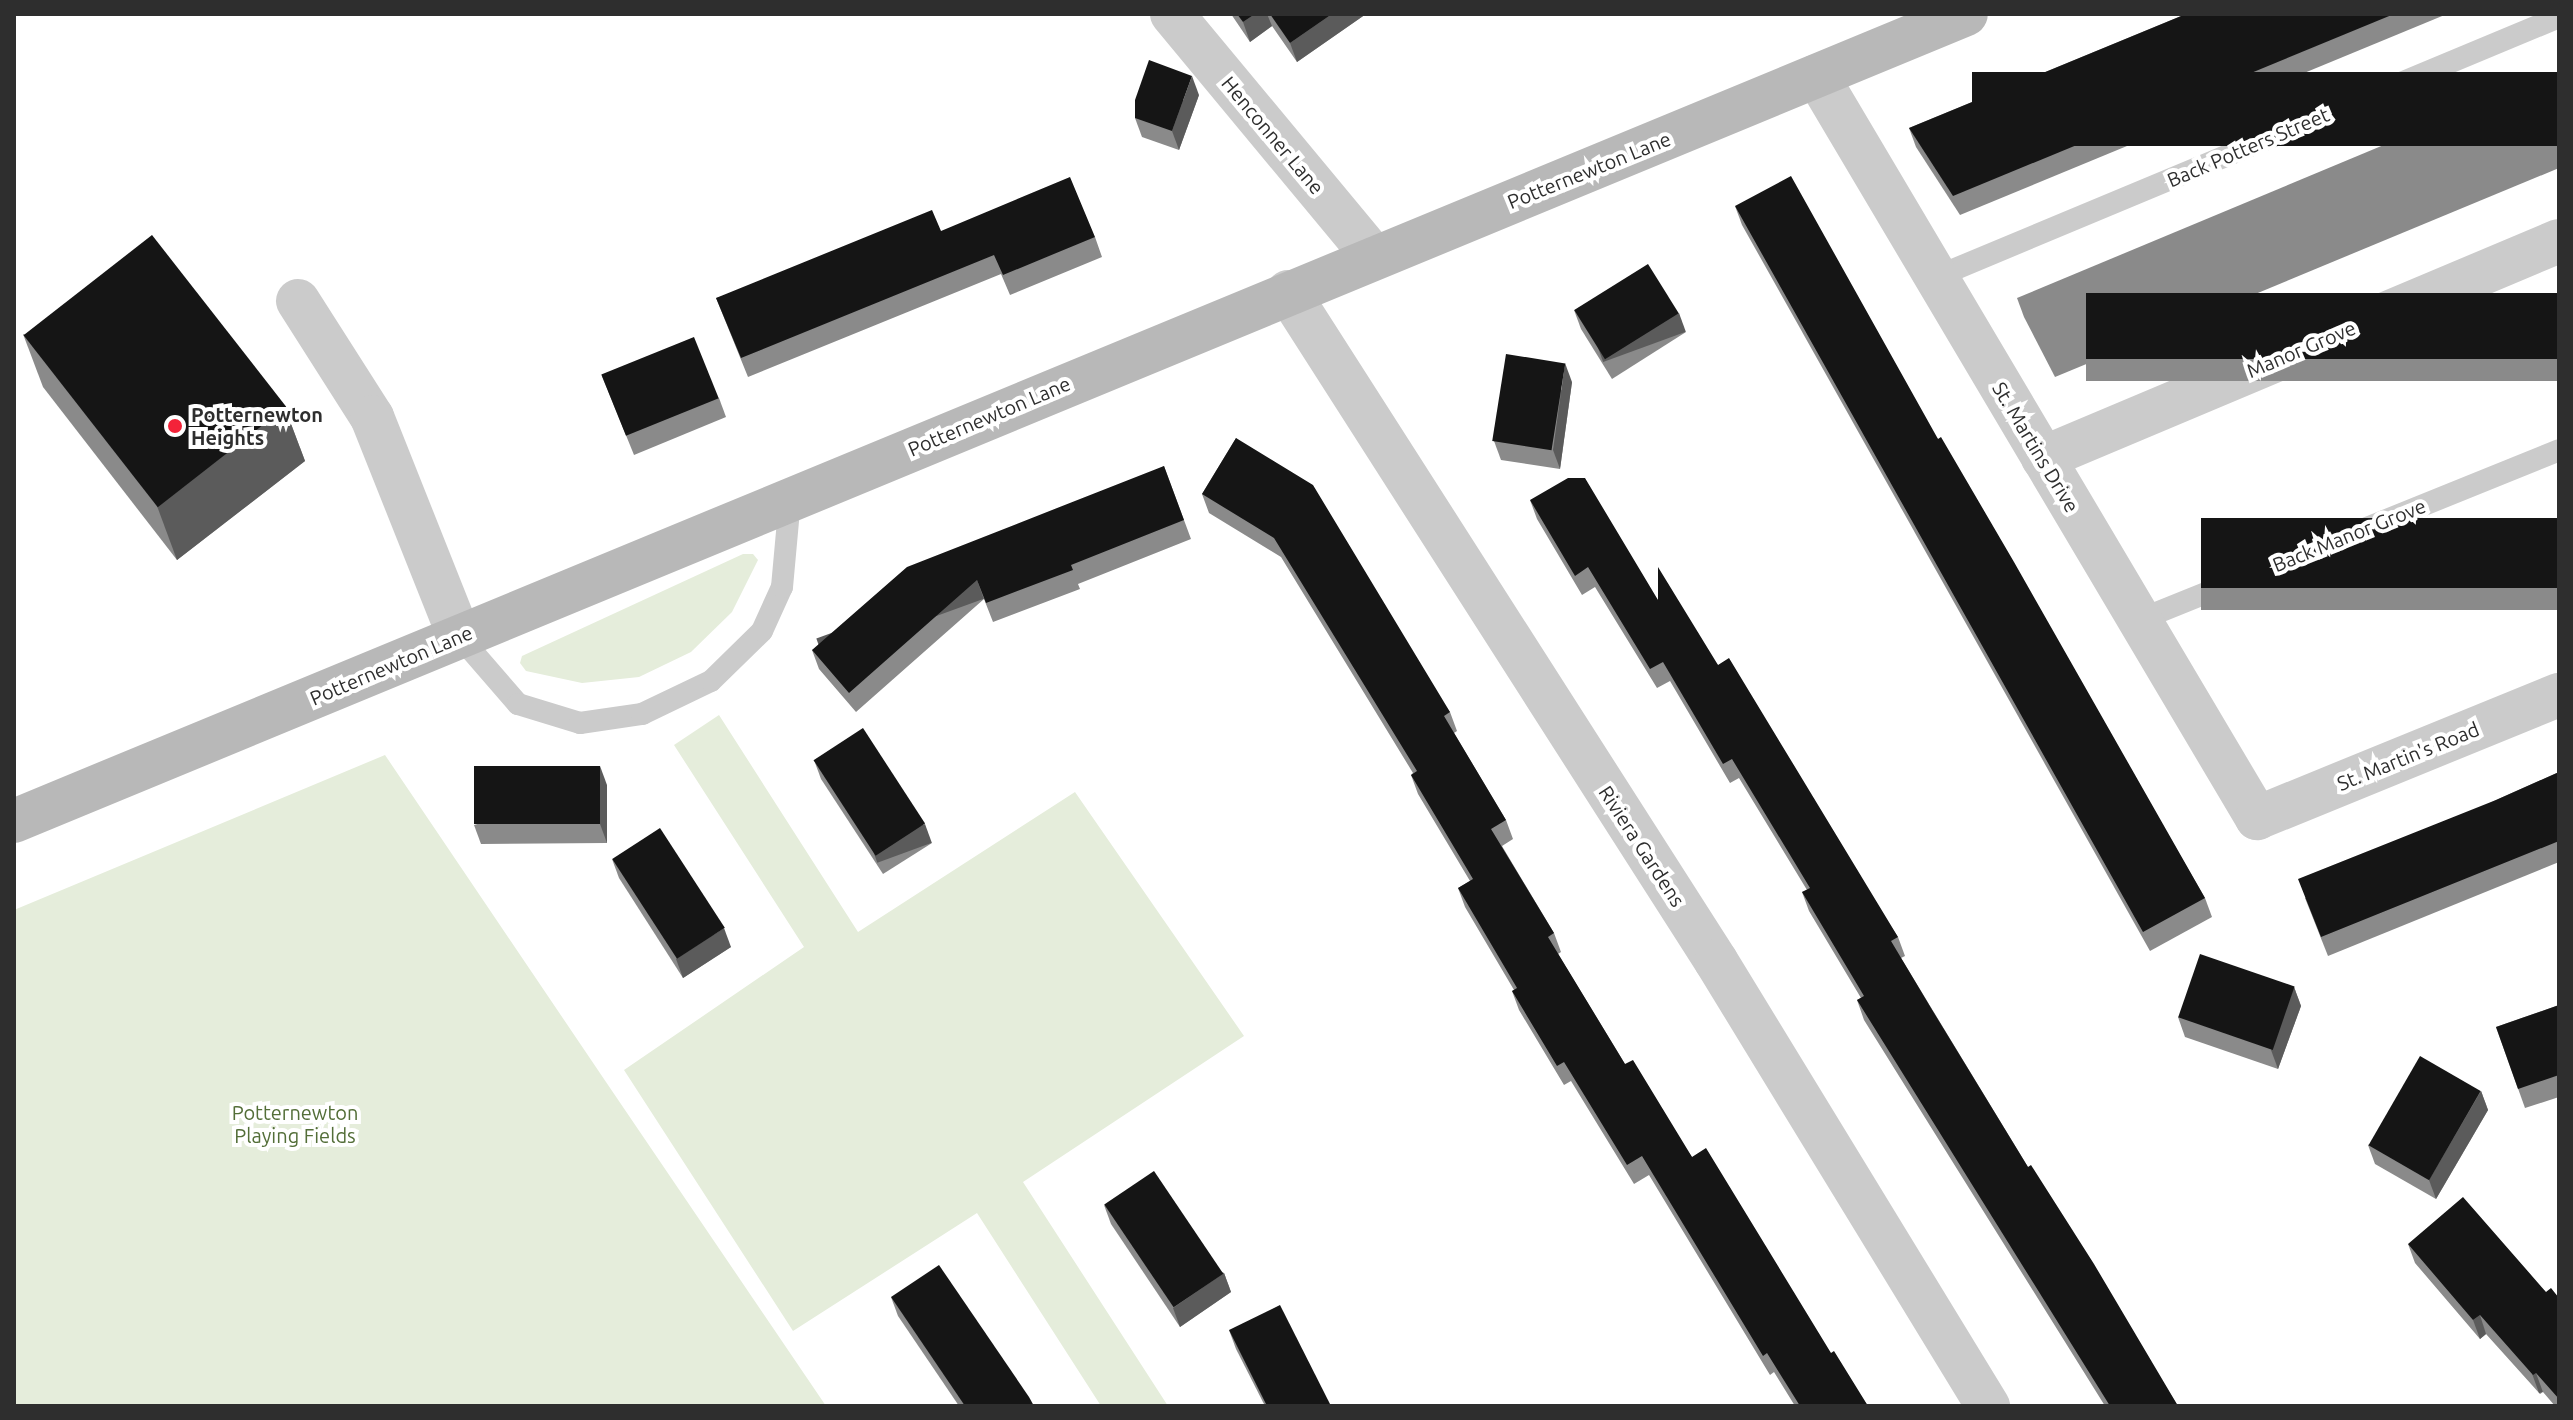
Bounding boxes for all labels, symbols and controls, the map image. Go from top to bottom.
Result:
street label: Henconner Lane [1217,71,1329,199]
street label: Back Potters Street [2163,102,2333,192]
street label: Potternewton Lane [1504,126,1674,214]
street label: Manor Grove [2243,315,2359,383]
street label: Potternewton Lane [904,371,1074,461]
street label: St. Martins Drive [1988,377,2084,517]
place label: Potternewton Heights [191,402,323,449]
marker: Potternewton Heights [166,417,184,435]
street label: Back Manor Grove [2269,493,2429,577]
street label: Potternewton Lane [306,620,476,710]
street label: St. Martin's Road [2333,717,2483,795]
street label: Riviera Gardens [1594,781,1690,911]
park label: Potternewton Playing Fields [232,1101,358,1148]

